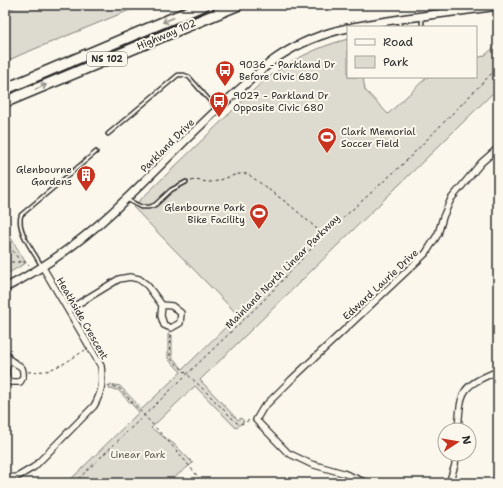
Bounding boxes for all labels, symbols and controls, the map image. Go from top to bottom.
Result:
street label: Highway 102 [135,16,198,53]
one-way arrow [162,17,174,24]
legend [347,26,477,78]
text: Road [383,34,414,50]
road number: NS 102 [87,52,127,66]
text: Park [383,54,409,70]
place label: 9036 - Parkland Dr Before Civic 680 [239,58,336,83]
bus stop icon: 9036 - Parkland Dr Before Civic 680 [214,59,236,87]
one-way arrow [35,82,47,90]
place label: 9027 - Parkland Dr Opposite Civic 680 [233,89,329,114]
bus stop icon: 9027 - Parkland Dr Opposite Civic 680 [208,90,230,118]
street label: Parkland Drive [138,115,197,175]
place label: Clark Memorial Soccer Field [341,125,416,150]
sports icon: Clark Memorial Soccer Field [316,126,338,154]
place label: Glenbourne Gardens [16,163,72,188]
building icon: Glenbourne Gardens [75,164,97,192]
place label: Glenbourne Park Bike Facility [164,201,245,226]
sports icon: Glenbourne Park Bike Facility [248,202,270,230]
street label: Mainland North Linear Parkway [222,211,343,331]
street label: Edward Laurie Drive [340,246,421,323]
street label: Heathside Crescent [54,275,111,362]
north arrow [437,422,477,462]
text: N [458,434,475,446]
park label: Linear Park [110,448,166,461]

